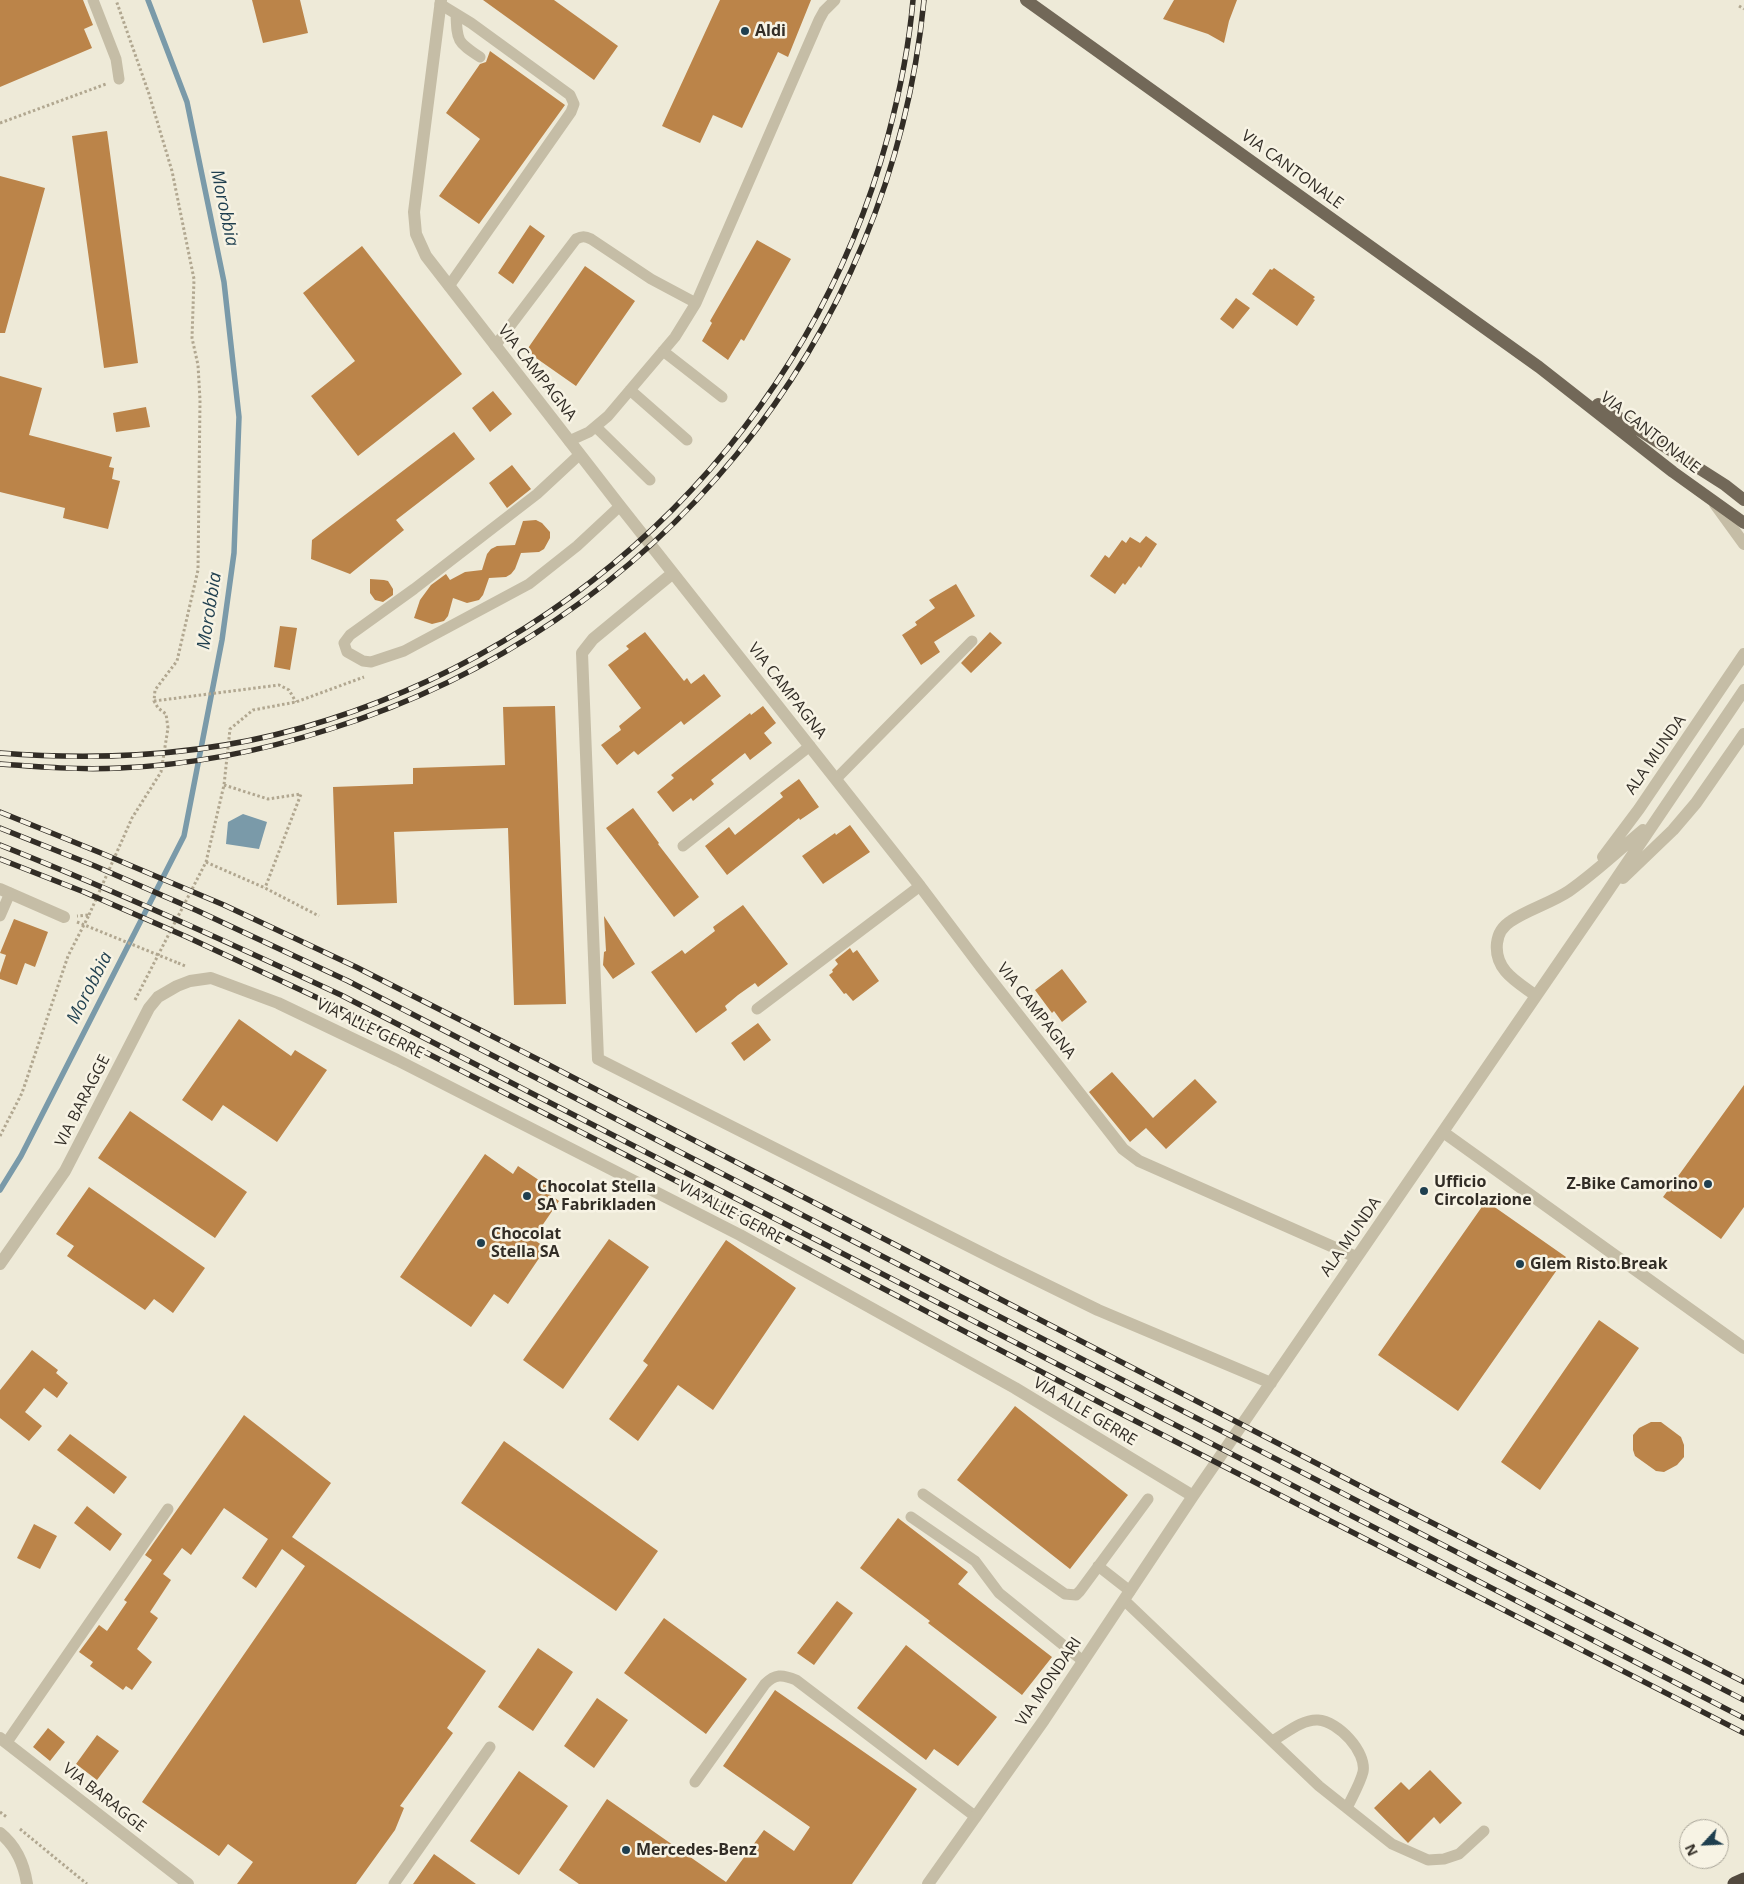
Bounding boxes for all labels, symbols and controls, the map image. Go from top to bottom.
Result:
place label: Aldi [755,21,786,41]
marker: Aldi [739,25,751,37]
street label: VIA CANTONALE [1237,127,1347,213]
water label: Morobbia [205,168,243,248]
street label: VIA CAMPAGNA [494,321,580,425]
street label: VIA CANTONALE [1596,388,1704,478]
water label: Morobbia [193,571,227,651]
street label: VIA CAMPAGNA [744,639,830,743]
street label: ALA MUNDA [1622,712,1690,798]
water label: Morobbia [63,948,117,1028]
street label: VIA CAMPAGNA [993,959,1079,1063]
street label: VIA ALLE GERRE [313,995,427,1063]
street label: VIA BARAGGE [52,1052,114,1150]
place label: Ufficio Circolazione [1434,1172,1532,1210]
place label: Z-Bike Camorino [1566,1174,1698,1194]
place label: Chocolat Stella SA Fabrikladen [537,1177,656,1215]
street label: VIA ALLE GERRE [675,1177,787,1249]
marker: Z-Bike Camorino [1702,1178,1714,1190]
marker: Ufficio Circolazione [1418,1185,1430,1197]
marker: Chocolat Stella SA Fabrikladen [521,1190,533,1202]
street label: ALA MUNDA [1317,1194,1385,1280]
place label: Chocolat Stella SA [491,1224,561,1262]
marker: Chocolat Stella SA [475,1237,487,1249]
place label: Glem Risto.Break [1530,1254,1668,1274]
marker: Glem Risto.Break [1514,1258,1526,1270]
street label: VIA ALLE GERRE [1030,1374,1140,1450]
street label: VIA MONDARI [1012,1634,1086,1730]
street label: VIA BARAGGE [58,1759,150,1837]
north arrow [1679,1819,1729,1869]
place label: Mercedes-Benz [636,1840,757,1860]
text: N [1680,1841,1702,1859]
marker: Mercedes-Benz [620,1844,632,1856]

